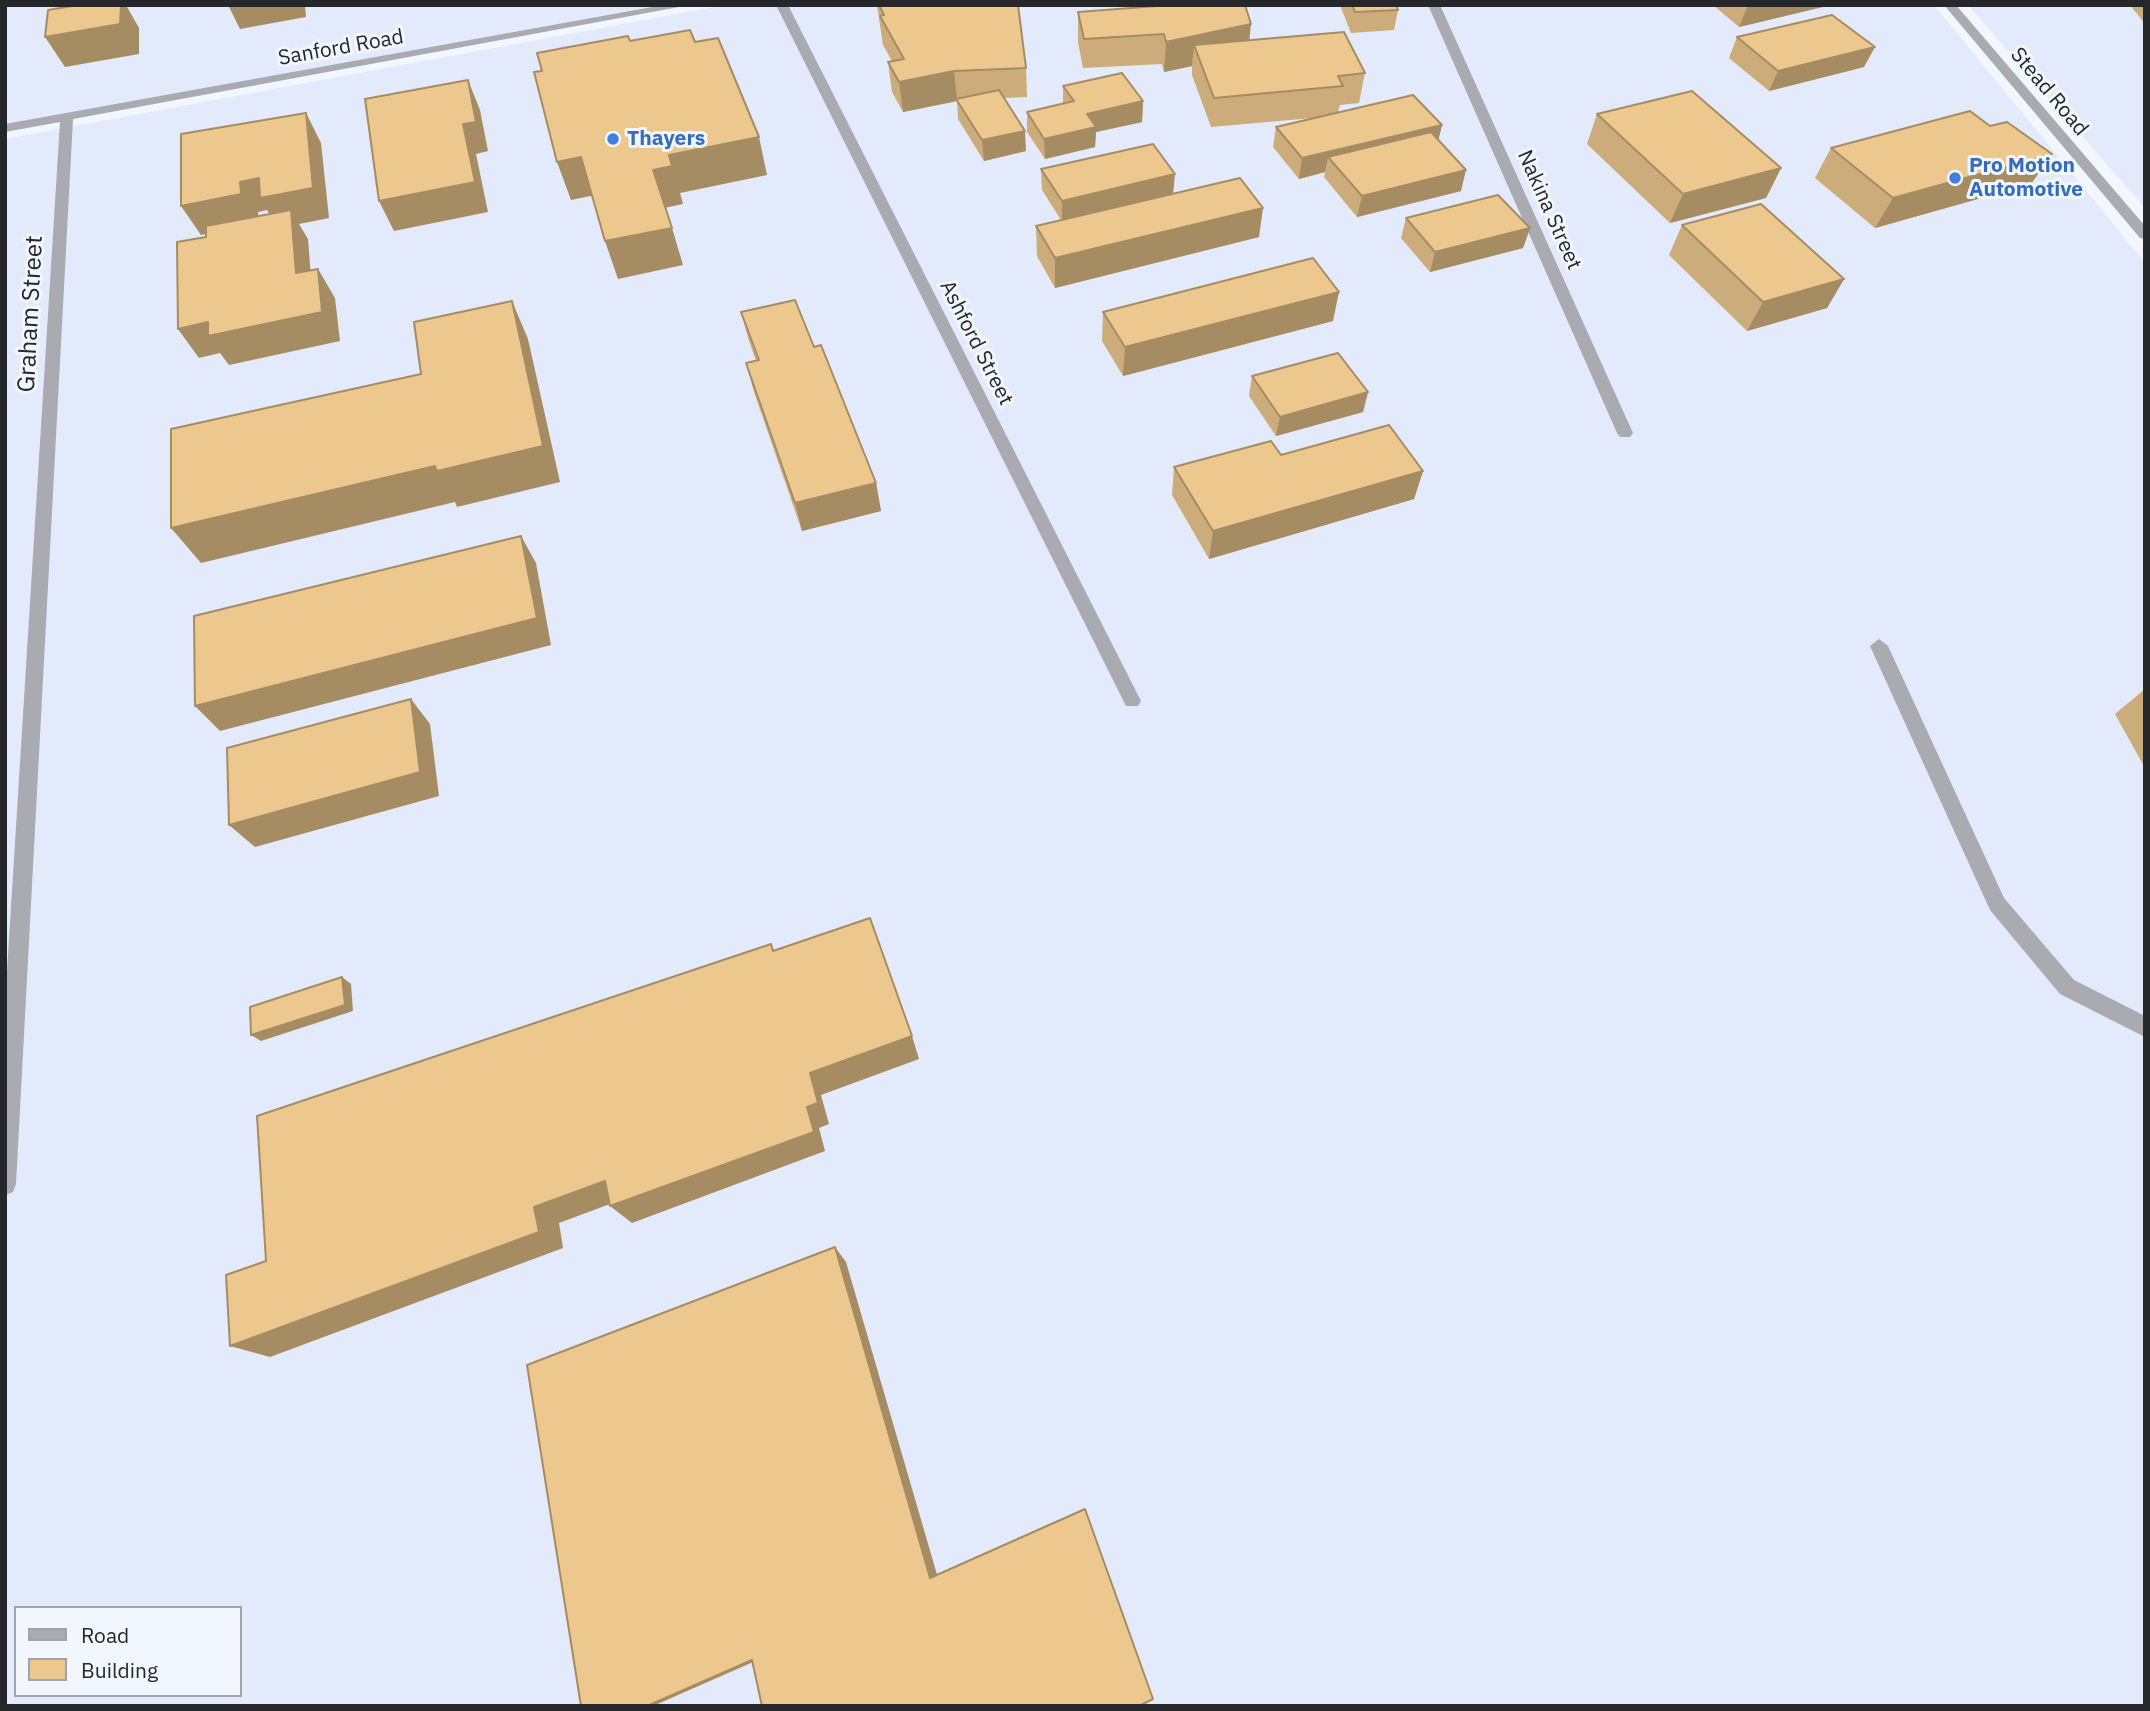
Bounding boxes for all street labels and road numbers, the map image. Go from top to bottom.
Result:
street label: Sanford Road [276,25,406,71]
street label: Stead Road [2005,43,2093,141]
street label: Nakina Street [1511,146,1587,274]
street label: Graham Street [13,235,49,393]
street label: Ashford Street [934,277,1018,409]

